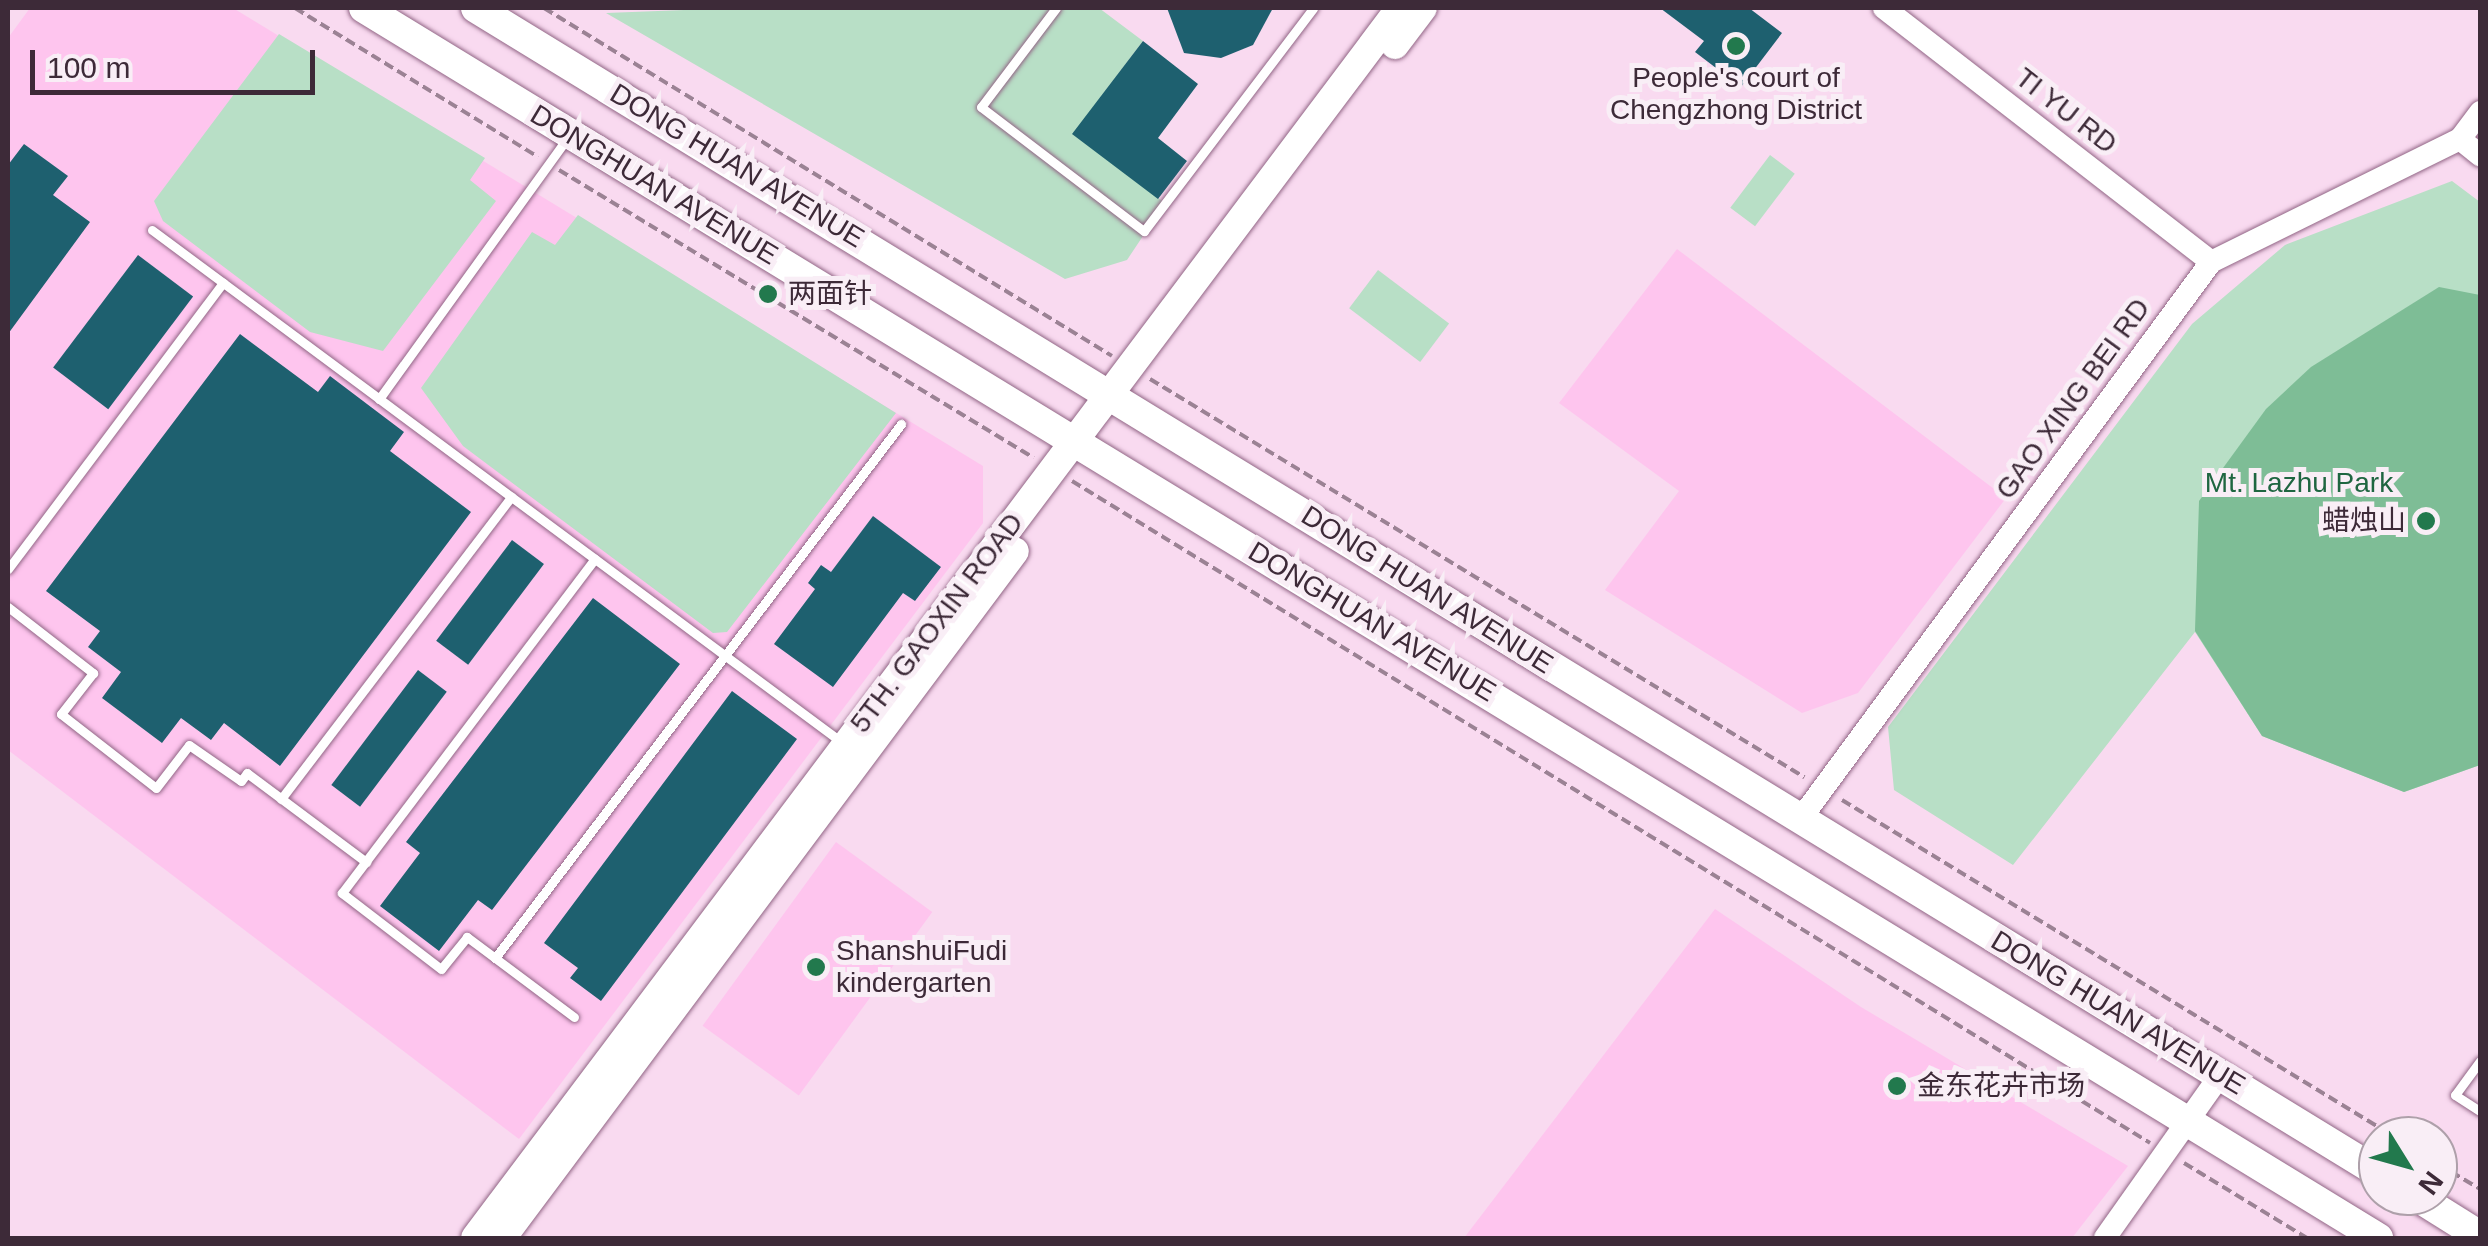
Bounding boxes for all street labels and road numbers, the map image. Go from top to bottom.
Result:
street label: TI YU RD [2008,61,2124,161]
street label: DONG HUAN AVENUE [603,76,871,256]
street label: DONGHUAN AVENUE [524,97,784,273]
street label: GAO XING BEI RD [1989,292,2157,506]
street label: DONG HUAN AVENUE [1294,498,1560,682]
street label: 5TH. GAOXIN ROAD [844,507,1030,739]
street label: DONGHUAN AVENUE [1242,534,1502,710]
street label: DONG HUAN AVENUE [1984,923,2252,1103]

